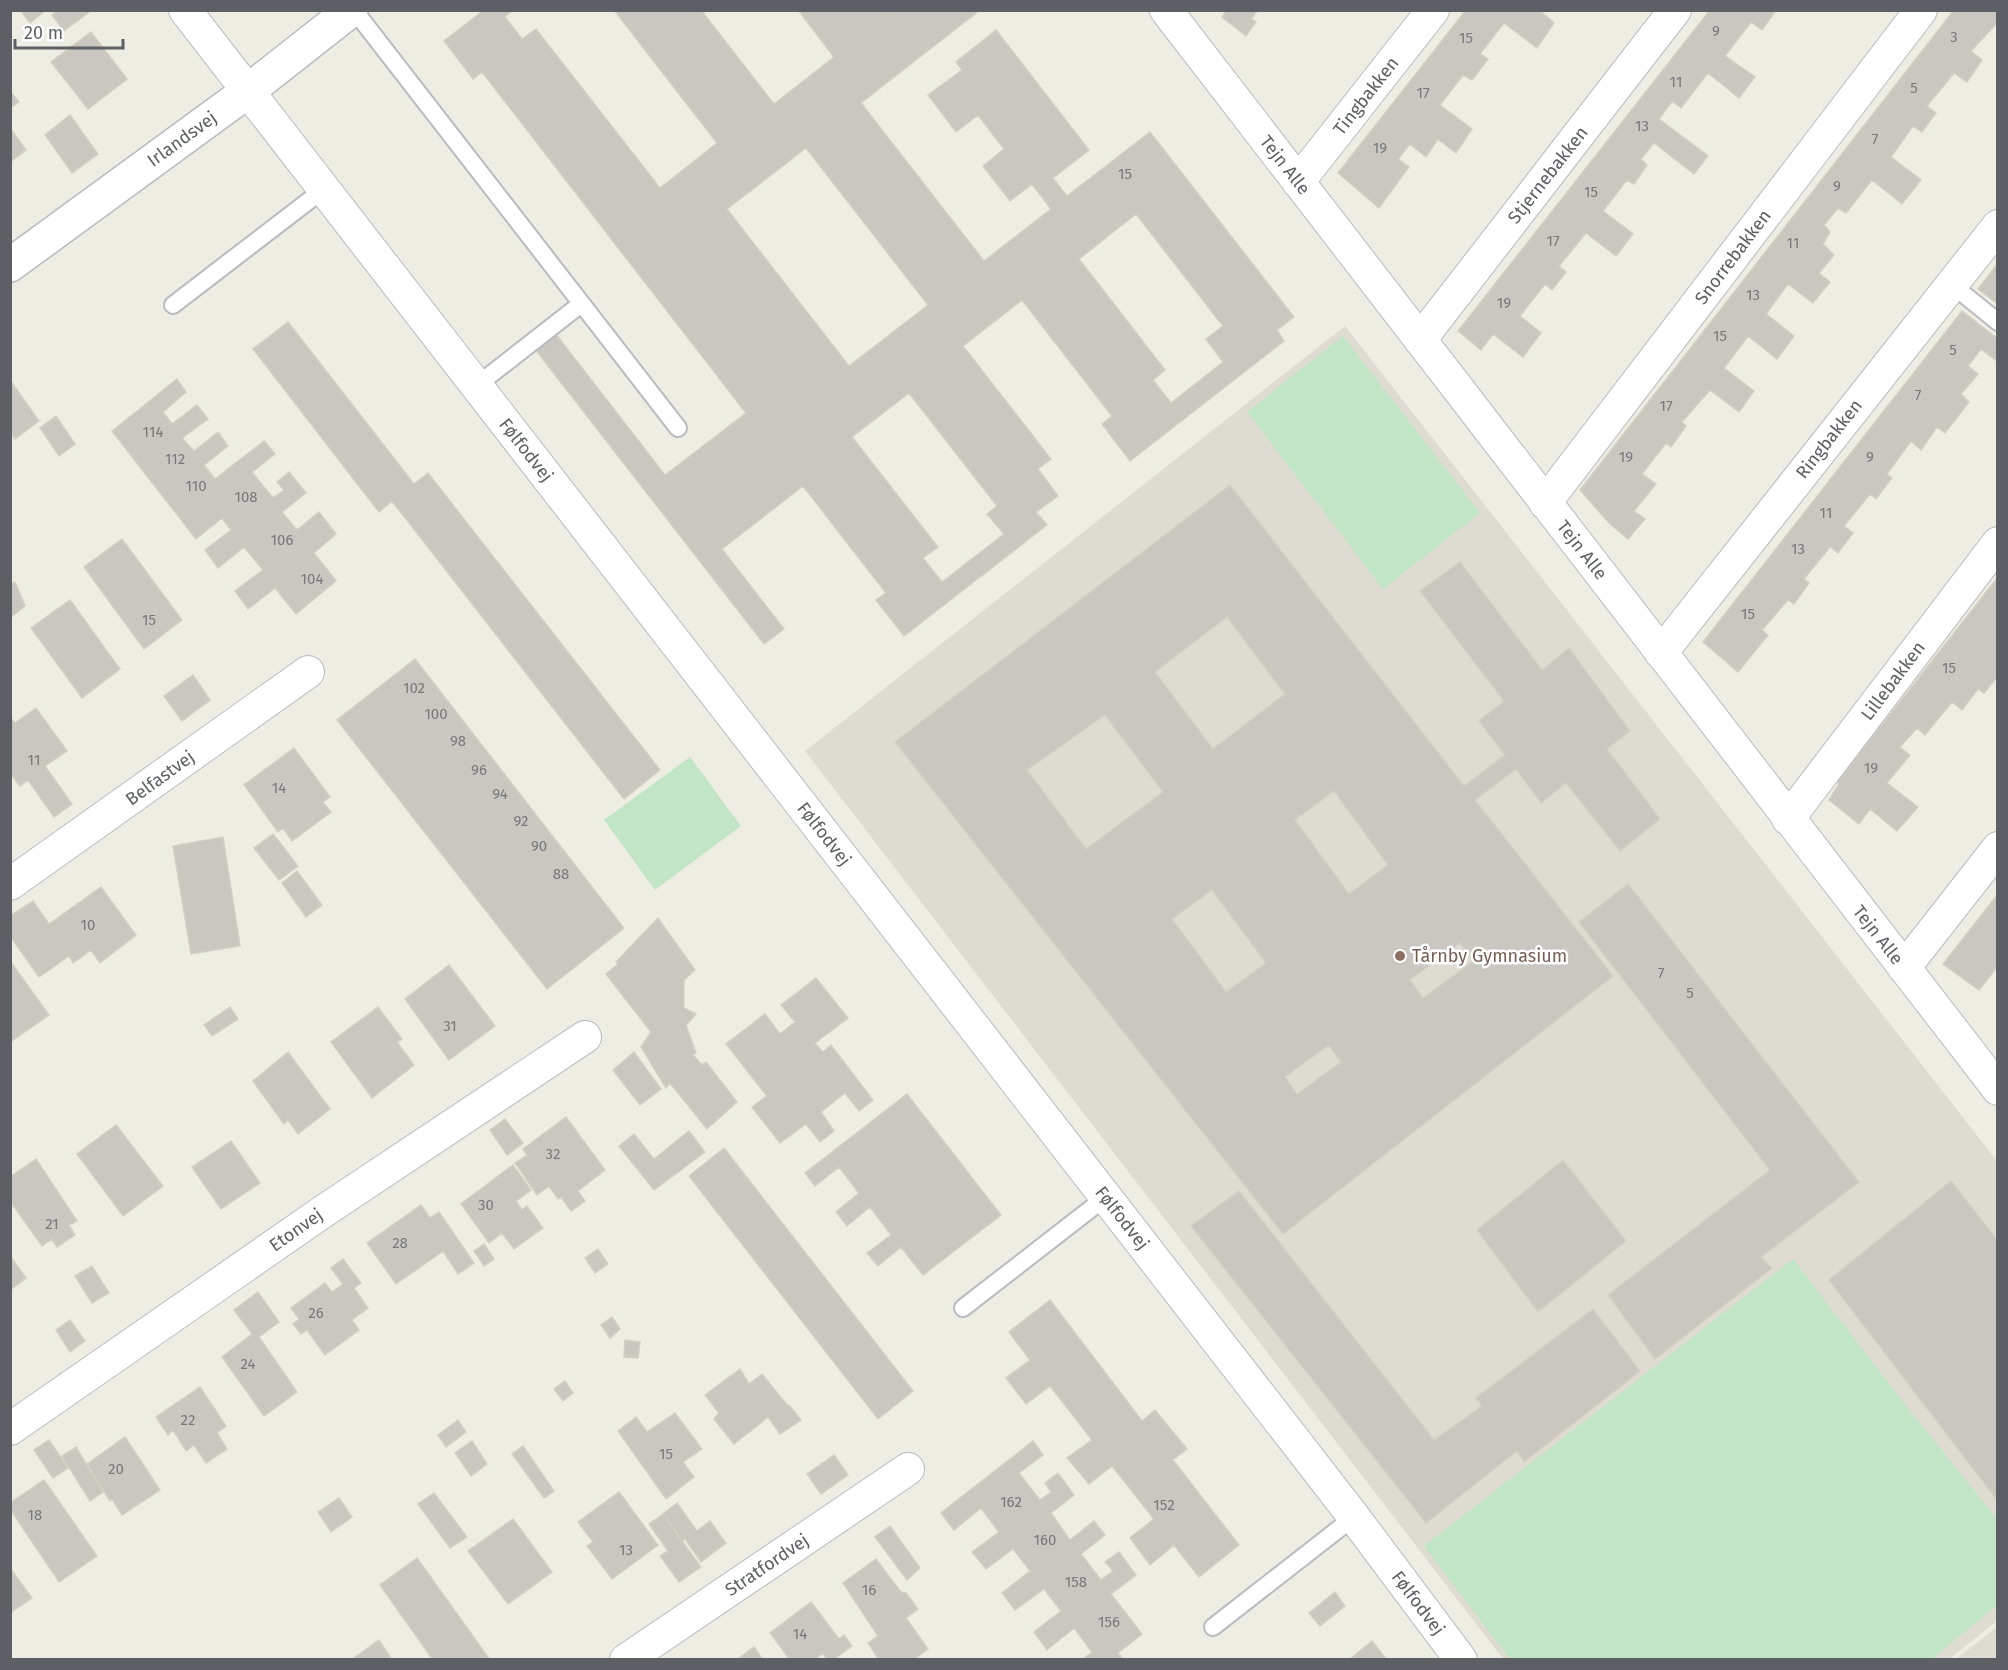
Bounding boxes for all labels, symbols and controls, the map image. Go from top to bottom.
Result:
scale bar [15,12,123,50]
text: 20 m [24,22,63,44]
house number: 9 [1712,22,1720,40]
house number: 3 [1950,28,1958,46]
house number: 15 [1459,29,1473,47]
street label: Tingbakken [1329,52,1403,140]
house number: 11 [1670,73,1682,91]
house number: 5 [1910,79,1918,97]
house number: 17 [1416,84,1430,102]
street label: Irlandsvej [143,107,221,171]
house number: 13 [1635,117,1649,135]
street label: Stjernebakken [1503,122,1593,228]
house number: 7 [1872,130,1879,148]
street label: Tejn Alle [1255,131,1315,199]
house number: 19 [1373,139,1387,157]
house number: 15 [1118,165,1132,183]
house number: 9 [1833,177,1841,195]
house number: 15 [1584,183,1598,201]
street label: Snorrebakken [1690,205,1776,309]
house number: 17 [1546,232,1560,250]
house number: 11 [1787,234,1799,252]
house number: 13 [1746,286,1760,304]
house number: 19 [1497,294,1511,312]
house number: 15 [1713,327,1727,345]
house number: 5 [1949,341,1957,359]
house number: 7 [1915,386,1922,404]
street label: Ringbakken [1791,395,1867,483]
house number: 17 [1659,397,1673,415]
street label: Følfodvej [494,414,558,486]
house number: 114 [143,423,163,441]
house number: 19 [1619,448,1633,466]
house number: 9 [1866,448,1874,466]
house number: 112 [165,450,185,468]
house number: 110 [185,477,207,495]
house number: 108 [234,488,258,506]
house number: 11 [1820,504,1832,522]
street label: Tejn Alle [1552,516,1612,584]
house number: 106 [271,531,293,549]
house number: 13 [1791,540,1805,558]
house number: 104 [301,570,323,588]
house number: 15 [1741,605,1755,623]
house number: 15 [142,611,156,629]
street label: Lillebakken [1856,637,1930,725]
house number: 15 [1942,659,1956,677]
house number: 102 [403,679,425,697]
house number: 100 [424,705,448,723]
house number: 98 [450,732,466,750]
street label: Belfastvej [121,746,199,810]
house number: 11 [28,751,40,769]
house number: 19 [1864,759,1878,777]
house number: 96 [471,761,487,779]
house number: 14 [272,779,286,797]
house number: 94 [492,785,508,803]
street label: Følfodvej [792,798,856,870]
house number: 92 [514,812,528,830]
house number: 90 [531,837,547,855]
house number: 88 [553,865,569,883]
street label: Tejn Alle [1848,901,1908,969]
house number: 10 [81,916,95,934]
place label: Tårnby Gymnasium [1412,945,1567,967]
marker: Tårnby Gymnasium [1393,949,1407,963]
house number: 7 [1658,964,1665,982]
house number: 5 [1686,984,1694,1002]
house number: 31 [443,1017,457,1035]
house number: 32 [546,1145,560,1163]
street label: Følfodvej [1090,1182,1154,1254]
house number: 30 [478,1196,494,1214]
street label: Etonvej [265,1204,327,1256]
house number: 21 [45,1215,59,1233]
house number: 28 [392,1234,408,1252]
house number: 26 [308,1304,324,1322]
house number: 24 [240,1355,256,1373]
house number: 22 [181,1411,195,1429]
house number: 15 [659,1445,673,1463]
house number: 20 [108,1460,124,1478]
house number: 162 [1000,1493,1022,1511]
house number: 152 [1153,1496,1175,1514]
house number: 18 [28,1506,42,1524]
street label: Stratfordvej [721,1529,813,1601]
house number: 160 [1034,1531,1056,1549]
house number: 13 [619,1541,633,1559]
street label: Følfodvej [1387,1567,1449,1639]
house number: 158 [1065,1573,1087,1591]
house number: 16 [862,1581,876,1599]
house number: 156 [1098,1613,1120,1631]
house number: 14 [793,1625,807,1643]

